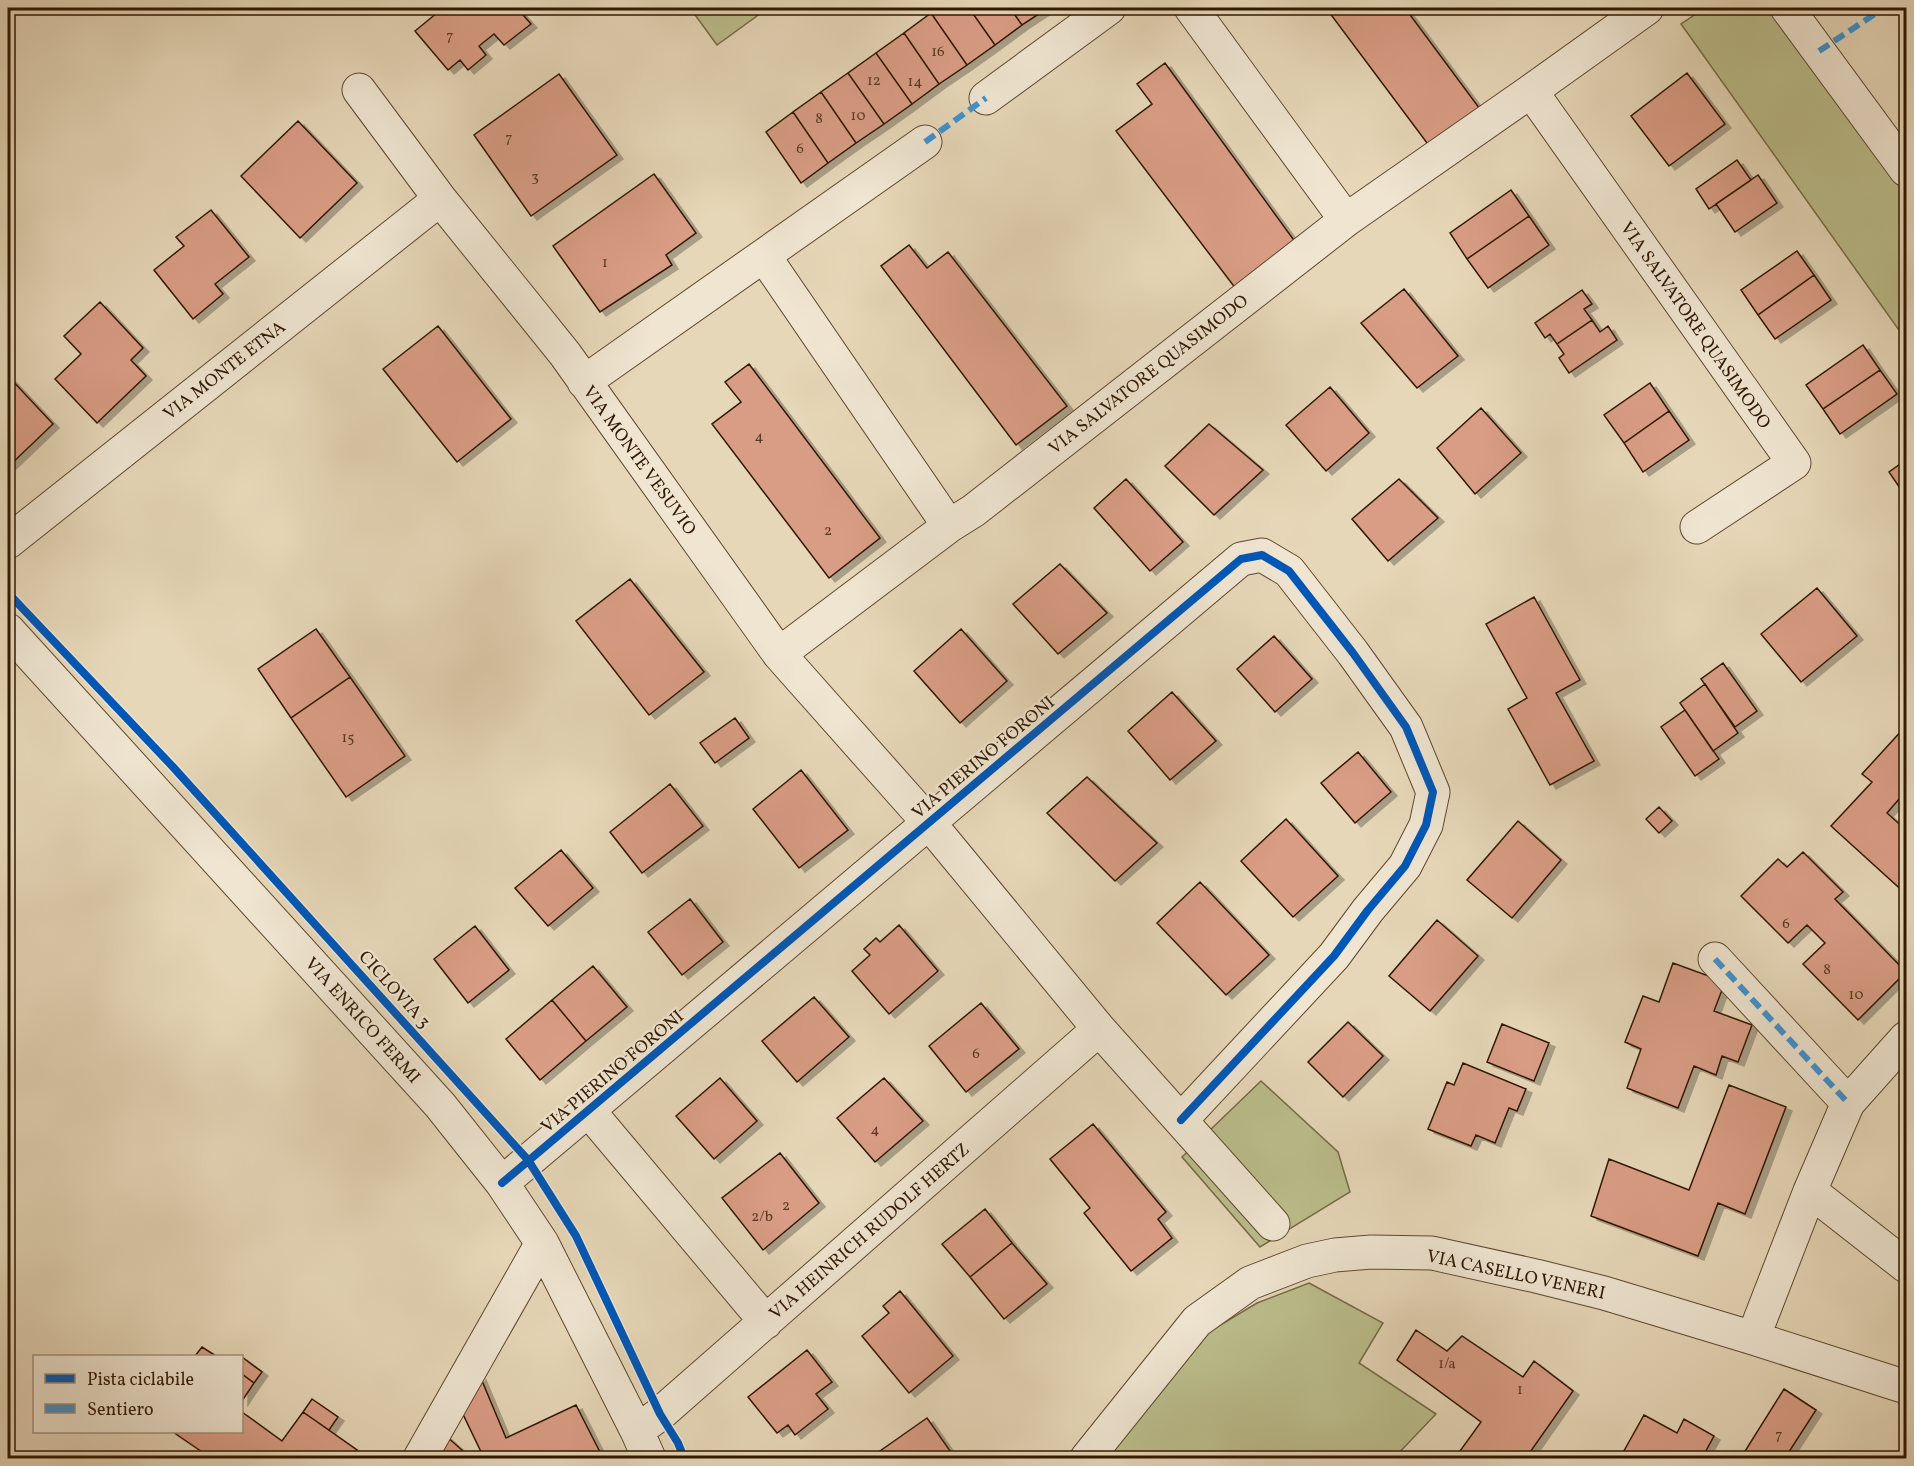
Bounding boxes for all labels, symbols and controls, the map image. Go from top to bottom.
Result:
house number: 7 [446,26,454,47]
house number: 16 [931,42,945,63]
house number: 12 [867,71,881,92]
house number: 14 [908,72,922,93]
house number: 10 [851,106,865,127]
house number: 8 [815,109,823,130]
house number: 7 [505,128,513,149]
house number: 6 [796,139,804,160]
house number: 3 [531,167,539,188]
street label: VIA SALVATORE QUASIMODO [1614,217,1776,434]
house number: 1 [602,253,608,274]
street label: VIA SALVATORE QUASIMODO [1044,289,1254,461]
street label: VIA MONTE ETNA [159,315,292,427]
street label: VIA MONTE VESUVIO [576,381,702,541]
house number: 4 [755,427,764,448]
house number: 2 [824,521,832,542]
street label: VIA PIERINO FORONI [907,691,1061,826]
house number: 15 [341,728,355,749]
house number: 6 [1782,914,1790,935]
street label: CICLOVIA 3 [352,946,436,1034]
street label: VIA ENRICO FERMI [298,952,425,1090]
house number: 8 [1823,960,1831,981]
house number: 10 [1849,985,1863,1006]
street label: VIA PIERINO FORONI [536,1005,690,1140]
house number: 6 [972,1044,980,1065]
house number: 4 [871,1120,880,1141]
street label: VIA HEINRICH RUDOLF HERTZ [764,1138,976,1326]
house number: 2 [782,1196,790,1217]
house number: 2/b [751,1207,773,1228]
street label: VIA CASELLO VENERI [1424,1244,1607,1307]
house number: 1/a [1438,1354,1456,1375]
legend [33,1355,243,1433]
text: Pista ciclabile [87,1368,194,1393]
house number: 1 [1517,1380,1523,1401]
text: Sentiero [87,1398,154,1423]
house number: 7 [1775,1425,1783,1446]

